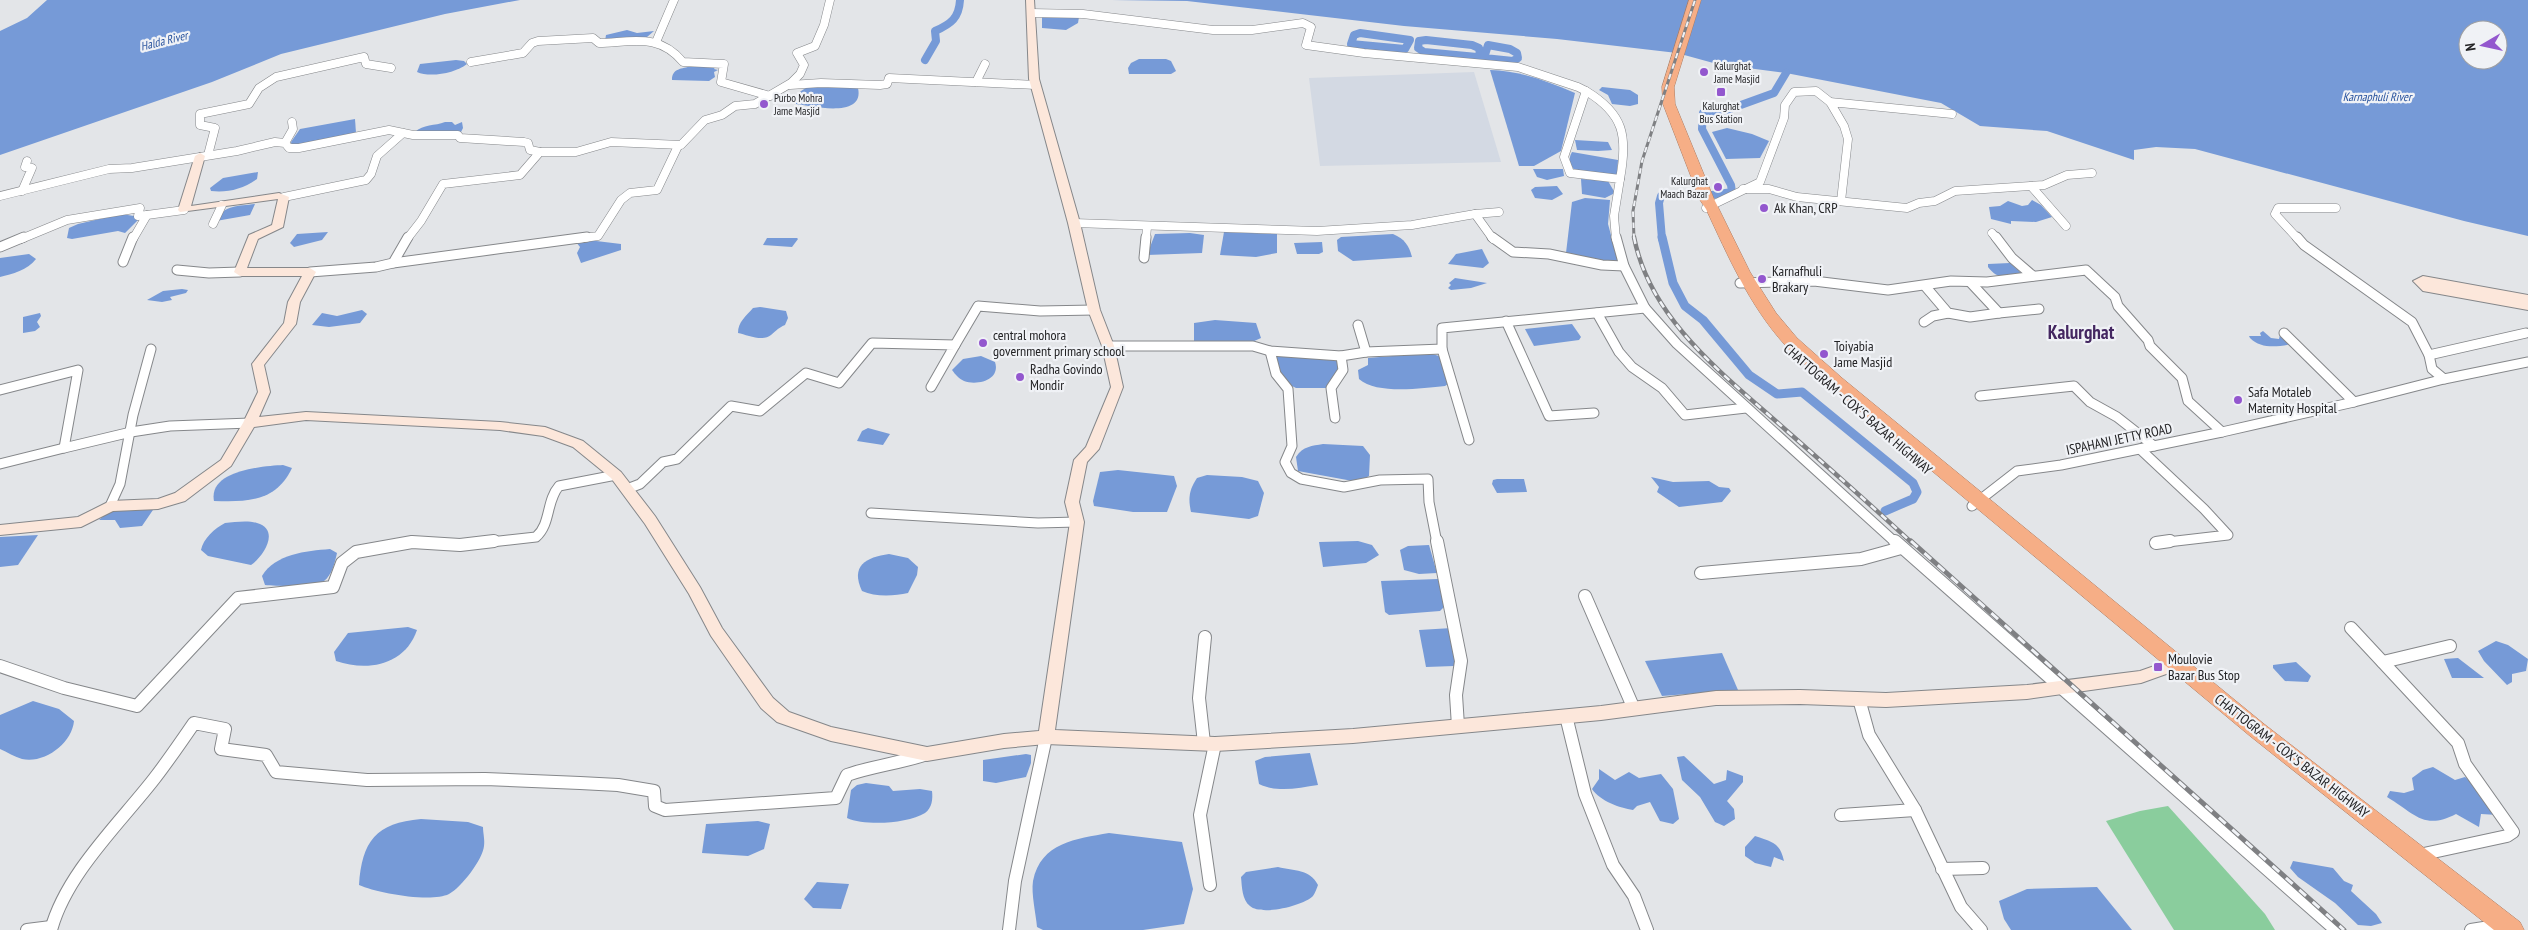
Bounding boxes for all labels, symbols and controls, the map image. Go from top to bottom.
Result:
north arrow [2458,20,2508,70]
water label: Halda River [139,27,191,54]
text: N [2461,42,2480,52]
place label: Kalurghat Jame Masjid [1713,59,1760,86]
marker: Kalurghat Jame Masjid [1698,66,1710,78]
marker: Kalurghat Bus Station [1715,86,1727,98]
water label: Karnaphuli River [2343,89,2413,104]
place label: Purbo Mohra Jame Masjid [773,91,822,118]
marker: Purbo Mohra Jame Masjid [758,98,770,110]
place label: Kalurghat Bus Station [1699,99,1743,126]
place label: Kalurghat Maach Bazar [1660,174,1708,201]
marker: Kalurghat Maach Bazar [1712,181,1724,193]
place label: Ak Khan, CRP [1774,199,1838,217]
marker: Ak Khan, CRP [1758,202,1770,214]
place label: Karnafhuli Brakary [1772,262,1822,296]
marker: Karnafhuli Brakary [1756,273,1768,285]
district label: Kalurghat [2048,320,2115,344]
place label: central mohora government primary school [993,326,1125,360]
marker: central mohora government primary school [977,337,989,349]
place label: Toiyabia Jame Masjid [1833,337,1892,371]
street label: CHATTOGRAM - COX'S BAZAR HIGHWAY [1780,339,1937,479]
marker: Toiyabia Jame Masjid [1818,348,1830,360]
place label: Radha Govindo Mondir [1030,360,1103,394]
marker: Radha Govindo Mondir [1014,371,1026,383]
place label: Safa Motaleb Maternity Hospital [2248,383,2338,417]
marker: Safa Motaleb Maternity Hospital [2232,394,2244,406]
street label: ISPAHANI JETTY ROAD [2064,419,2174,459]
place label: Moulovie Bazar Bus Stop [2168,650,2240,684]
marker: Moulovie Bazar Bus Stop [2152,661,2164,673]
street label: CHATTOGRAM - COX'S BAZAR HIGHWAY [2211,690,2373,822]

